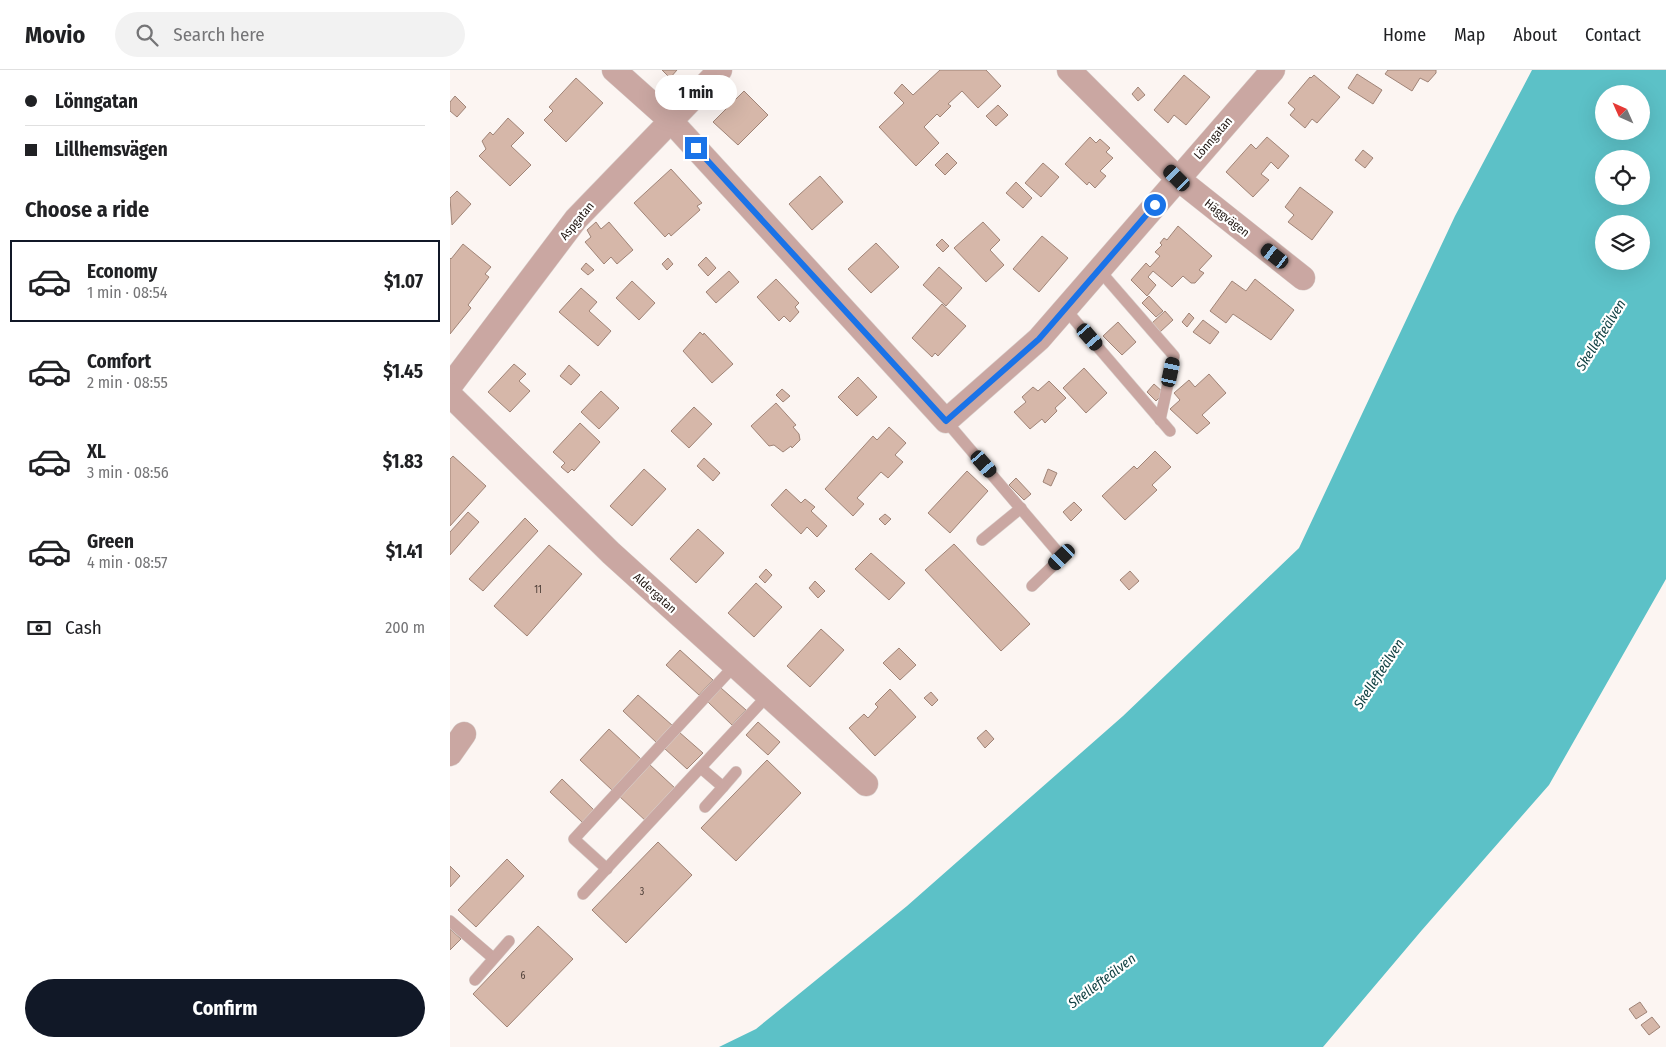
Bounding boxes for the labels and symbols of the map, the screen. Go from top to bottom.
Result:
callout: 1 min [655,75,737,110]
north arrow [1595,85,1650,140]
street label: Lönngatan [1191,114,1235,162]
route end [685,137,707,159]
car [1161,162,1192,194]
route start [1144,194,1166,216]
street label: Häggvägen [1202,196,1252,240]
street label: Aspgatan [557,199,597,243]
car [1258,241,1291,271]
water label: Skellefteälven [1572,296,1629,374]
car [1074,321,1105,353]
car [1160,356,1181,388]
car [968,448,999,480]
car [1046,541,1078,573]
street label: Aldergatan [631,570,679,616]
house number: 11 [534,584,542,596]
water label: Skellefteälven [1349,636,1408,713]
house number: 3 [640,886,645,898]
water label: Skellefteälven [1064,950,1139,1013]
house number: 6 [521,970,526,982]

